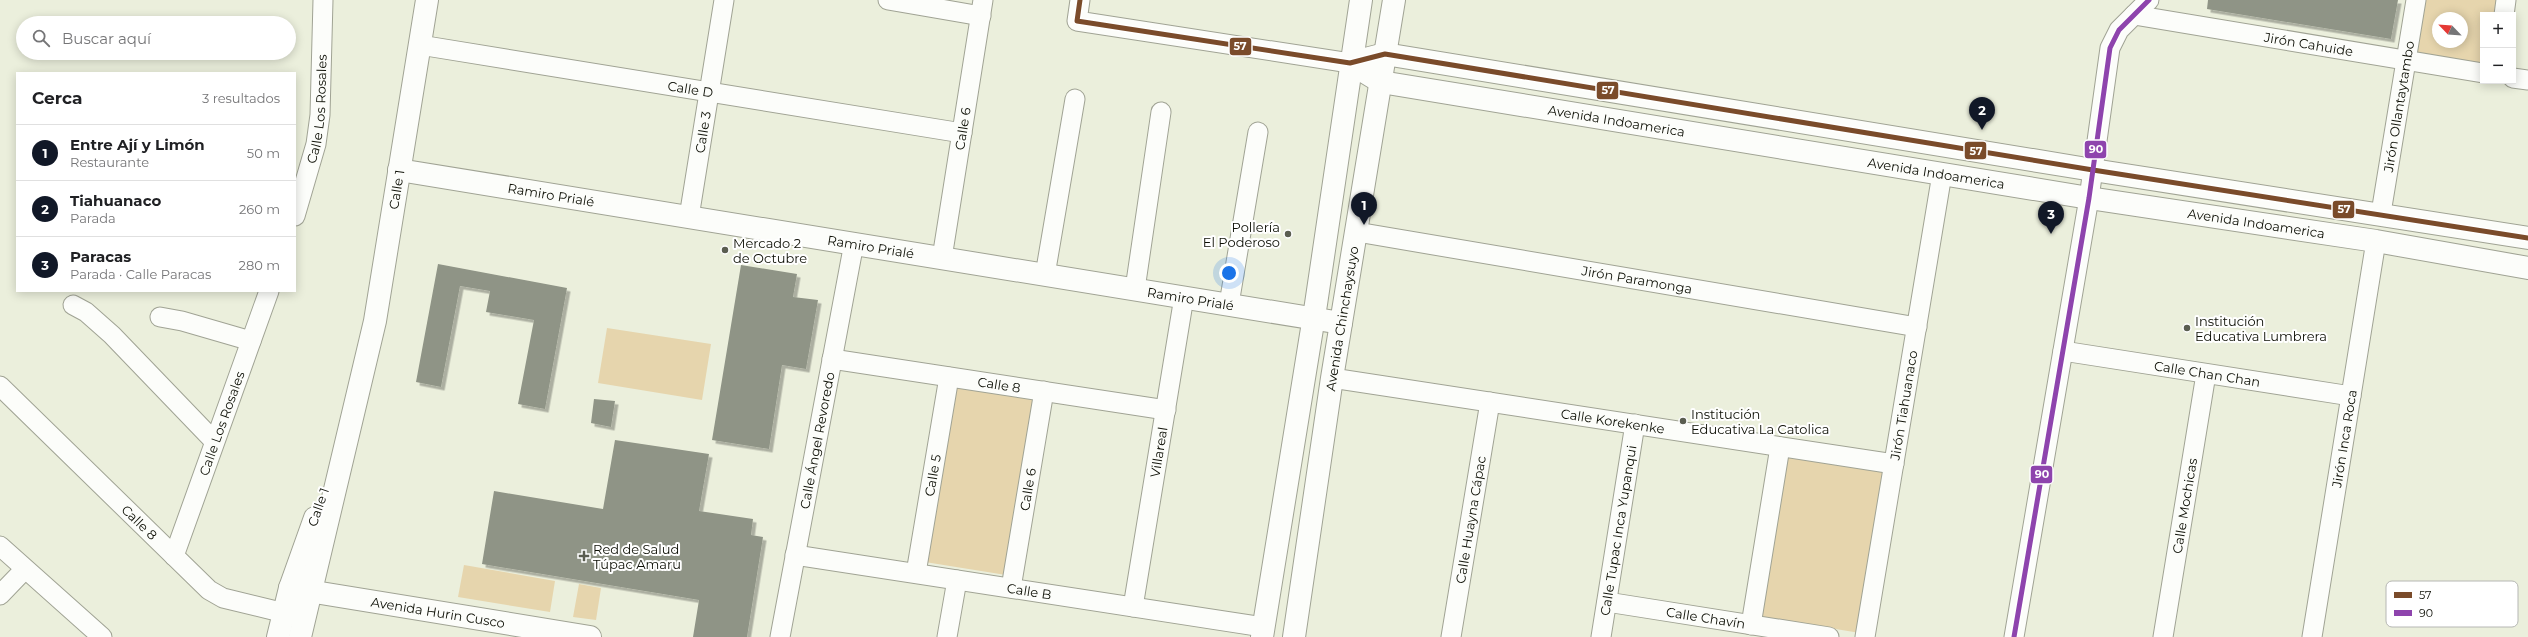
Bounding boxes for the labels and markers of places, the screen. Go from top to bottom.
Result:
pin: 2 [1969,97,1995,130]
pin: 1 [1351,192,1377,225]
pin: 3 [2038,201,2064,234]
place label: Pollería El Poderoso [1203,219,1280,250]
marker: Pollería El Poderoso [1283,229,1293,239]
place label: Mercado 2 de Octubre [733,235,807,266]
marker: Mercado 2 de Octubre [720,245,730,255]
place label: Institución Educativa Lumbrera [2195,313,2327,344]
marker: Institución Educativa Lumbrera [2182,323,2192,333]
place label: Institución Educativa La Catolica [1691,406,1829,437]
marker: Institución Educativa La Catolica [1678,416,1688,426]
place label: Red de Salud Túpac Amaru [593,541,681,572]
marker: Red de Salud Túpac Amaru [578,550,590,562]

